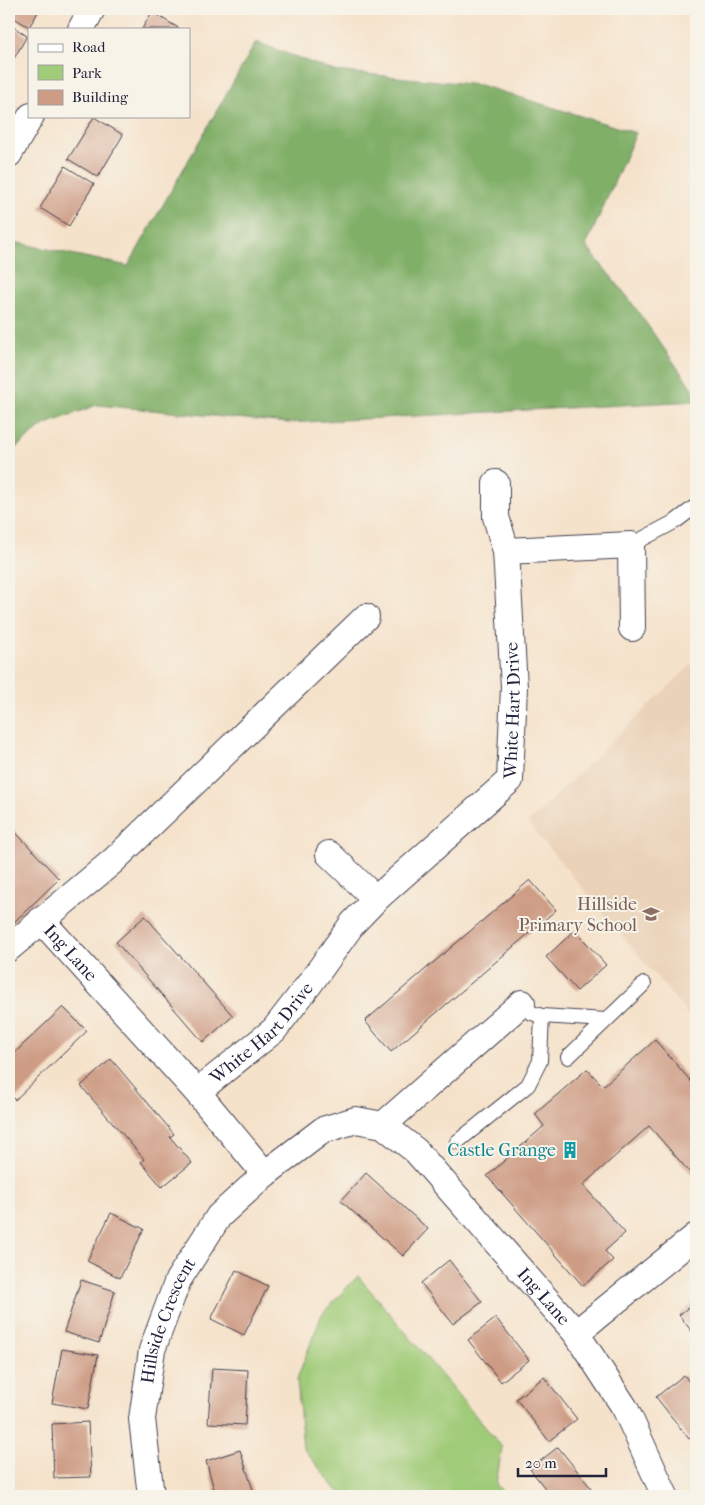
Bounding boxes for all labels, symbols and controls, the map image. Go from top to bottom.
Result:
legend [28,28,190,118]
text: Road [72,38,106,56]
text: Park [72,64,102,82]
text: Building [72,88,129,106]
street label: White Hart Drive [500,641,525,780]
place label: Hillside Primary School [519,894,637,936]
school or university icon: Hillside Primary School [641,904,661,924]
street label: Ing Lane [39,920,102,985]
street label: White Hart Drive [205,978,318,1089]
place label: Castle Grange [447,1140,556,1161]
building icon: Castle Grange [560,1140,580,1160]
street label: Hillside Crescent [137,1253,200,1385]
street label: Ing Lane [513,1263,575,1329]
scale bar [518,1445,605,1477]
text: 20 m [525,1454,557,1472]

